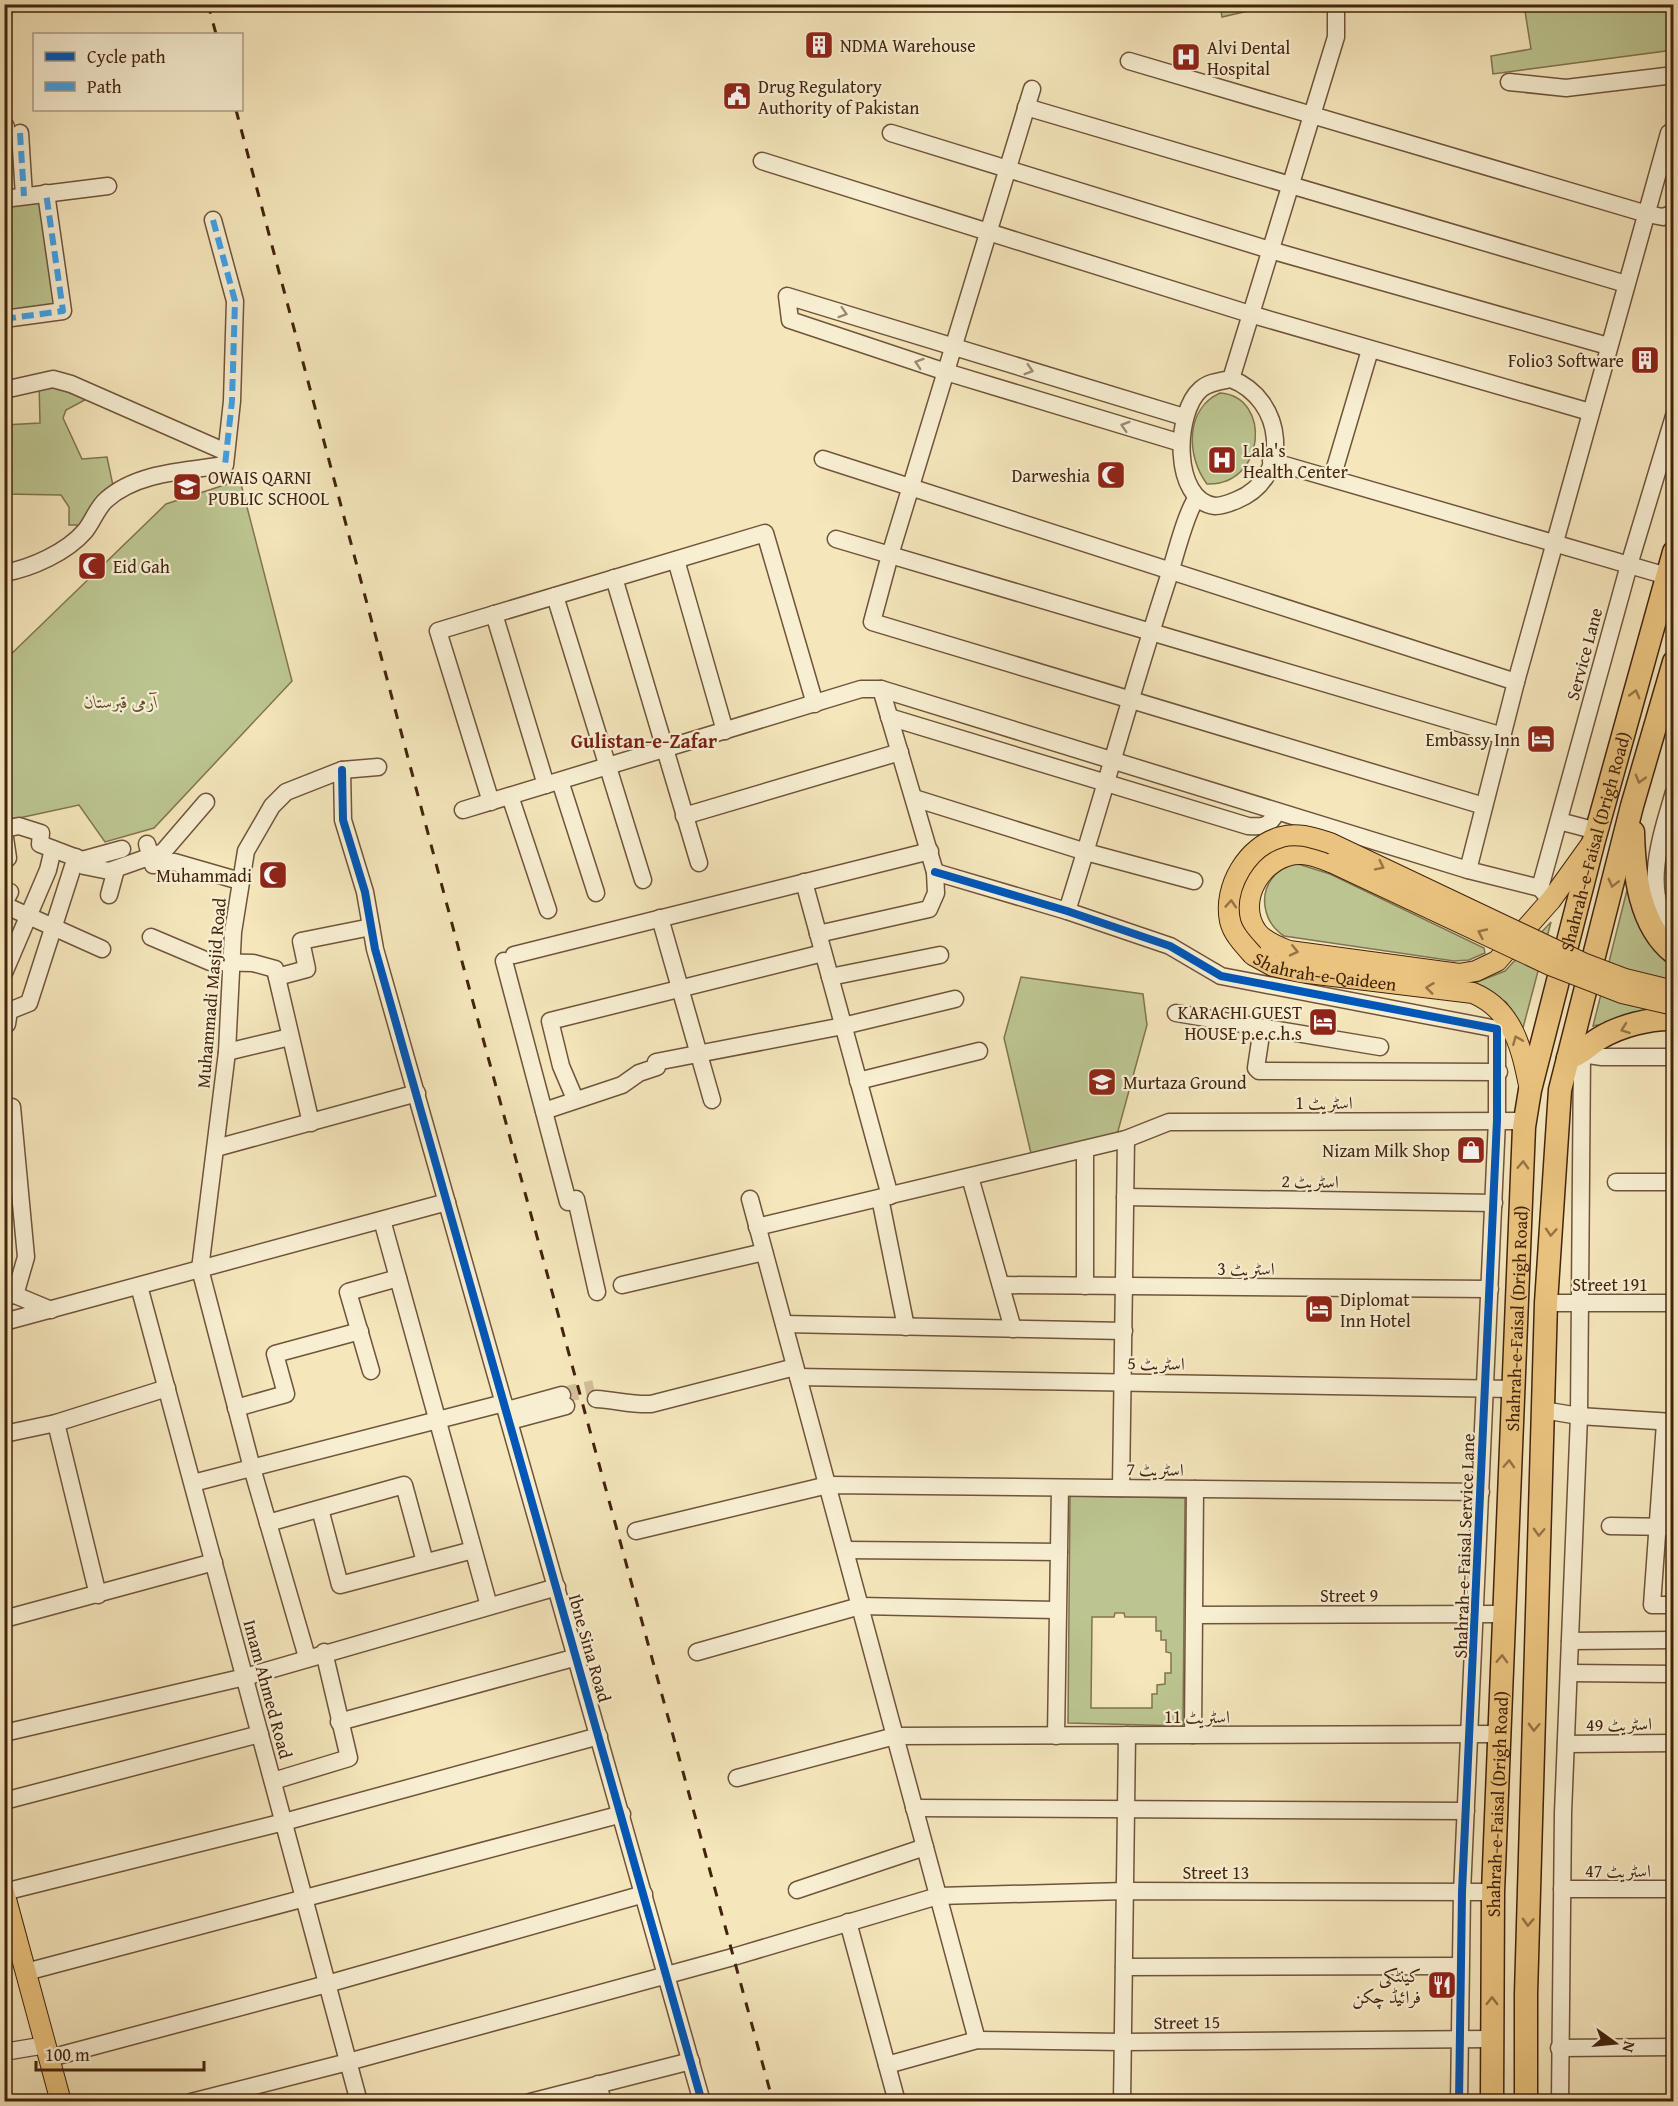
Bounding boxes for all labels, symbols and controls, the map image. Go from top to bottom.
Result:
building icon: NDMA Warehouse [803,29,835,61]
place label: NDMA Warehouse [840,32,976,59]
legend [33,33,243,111]
place label: Alvi Dental Hospital [1207,34,1290,82]
hospital icon: Alvi Dental Hospital [1170,41,1202,73]
text: Cycle path [87,43,166,70]
text: Path [87,73,122,100]
place label: Drug Regulatory Authority of Pakistan [758,73,919,121]
public building icon: Drug Regulatory Authority of Pakistan [721,80,753,112]
one-way arrow [837,306,848,318]
building icon: Folio3 Software [1629,344,1661,376]
place label: Folio3 Software [1508,347,1624,374]
one-way arrow [914,358,925,370]
one-way arrow [1023,363,1034,375]
one-way arrow [1120,421,1131,434]
place label: Lala's Health Center [1243,437,1349,485]
hospital icon: Lala's Health Center [1206,444,1238,476]
mosque icon: Darweshia [1095,459,1127,491]
place label: Darweshia [1011,462,1090,489]
place label: OWAIS QARNI PUBLIC SCHOOL [208,464,329,512]
school or university icon: OWAIS QARNI PUBLIC SCHOOL [171,471,203,503]
mosque icon: Eid Gah [76,550,108,582]
place label: Eid Gah [113,553,170,580]
street label: Service Lane [1559,605,1609,703]
park label: آرمی قبرستان [84,688,158,715]
one-way arrow [1628,689,1640,699]
hotel icon: Embassy Inn [1525,723,1557,755]
district label: Gulistan-e-Zafar [571,726,717,755]
place label: Embassy Inn [1425,726,1520,753]
street label: Shahrah-e-Faisal (Drigh Road) [1553,728,1637,954]
one-way arrow [1635,773,1647,784]
one-way arrow [1373,858,1384,870]
mosque icon: Muhammadi [257,859,289,891]
place label: Muhammadi [156,862,252,889]
one-way arrow [1607,878,1620,888]
street label: Muhammadi Masjid Road [189,896,233,1089]
one-way arrow [1224,899,1237,908]
one-way arrow [1477,928,1488,940]
street label: Shahrah-e-Qaideen [1249,944,1398,997]
one-way arrow [1289,944,1299,957]
one-way arrow [1426,982,1435,995]
place label: KARACHI GUEST HOUSE p.e.c.h.s [1178,999,1302,1047]
hotel icon: KARACHI GUEST HOUSE p.e.c.h.s [1307,1006,1339,1038]
one-way arrow [1620,1021,1630,1034]
one-way arrow [1512,1035,1524,1046]
school or university icon: Murtaza Ground [1086,1066,1118,1098]
place label: Murtaza Ground [1123,1069,1247,1096]
street label: اسٹریٹ 1 [1295,1089,1353,1116]
shop icon: Nizam Milk Shop [1455,1134,1487,1166]
place label: Nizam Milk Shop [1322,1137,1450,1164]
one-way arrow [1516,1160,1529,1169]
street label: اسٹریٹ 2 [1281,1167,1339,1195]
street label: Shahrah-e-Faisal (Drigh Road) [1498,1205,1534,1432]
one-way arrow [1545,1228,1558,1237]
street label: اسٹریٹ 3 [1217,1255,1275,1282]
street label: Street 191 [1572,1271,1648,1298]
place label: Diplomat Inn Hotel [1340,1286,1411,1334]
hotel icon: Diplomat Inn Hotel [1303,1293,1335,1325]
street label: اسٹریٹ 5 [1127,1349,1185,1377]
street label: Shahrah-e-Faisal Service Lane [1447,1433,1481,1659]
street label: اسٹریٹ 7 [1126,1455,1184,1483]
one-way arrow [1503,1460,1516,1469]
one-way arrow [1533,1527,1545,1536]
street label: Street 9 [1320,1582,1378,1609]
street label: Ibne Sina Road [562,1591,618,1706]
street label: Imam Ahmed Road [236,1617,300,1762]
one-way arrow [1495,1655,1508,1664]
street label: Shahrah-e-Faisal (Drigh Road) [1479,1690,1515,1917]
street label: اسٹریٹ 11 [1164,1703,1230,1730]
street label: اسٹریٹ 49 [1586,1710,1652,1738]
one-way arrow [1527,1722,1540,1731]
street label: اسٹریٹ 47 [1585,1857,1651,1884]
street label: Street 13 [1183,1859,1249,1886]
one-way arrow [1522,1917,1535,1926]
place label: کینٹکی فرائیڈ چکن [1352,1962,1421,2010]
restaurant icon: کینٹکی فرائیڈ چکن [1426,1969,1458,2001]
one-way arrow [1486,1997,1498,2006]
street label: Street 15 [1153,2008,1221,2036]
north arrow [1585,2013,1645,2073]
scale bar [36,2034,204,2072]
text: N [1616,2039,1642,2055]
text: 100 m [45,2041,90,2068]

